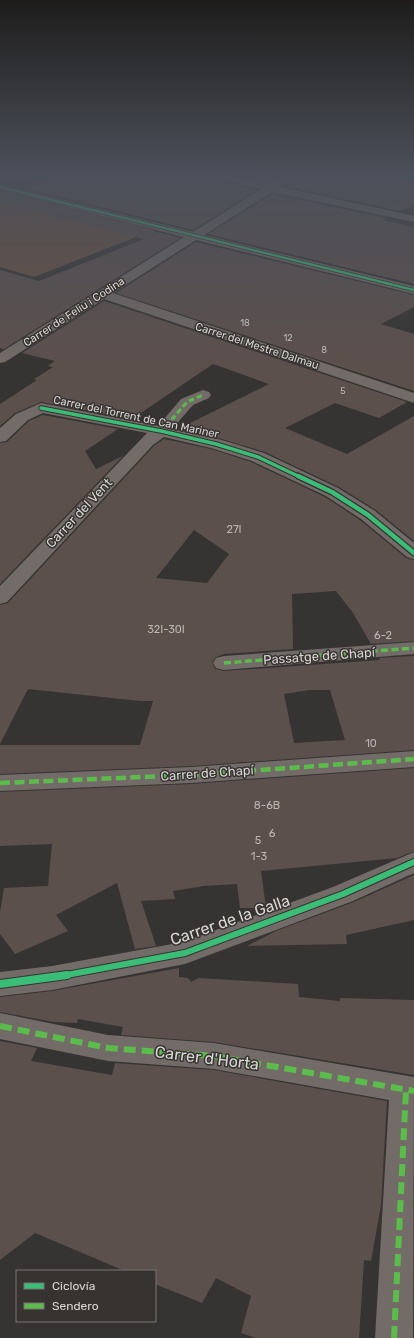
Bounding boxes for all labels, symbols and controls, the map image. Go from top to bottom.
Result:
street label: Carrer de Feliu i Codina [21,274,127,350]
house number: 18 [240,318,250,328]
street label: Carrer del Mestre Dalmau [194,320,320,372]
house number: 12 [283,333,293,343]
house number: 8 [321,345,327,355]
house number: 5 [340,386,346,396]
street label: Carrer del Torrent de Can Mariner [52,393,221,441]
street label: Carrer del Vent [43,475,115,551]
house number: 27I [226,523,242,536]
house number: 32I-30I [147,623,185,636]
house number: 6-2 [374,629,392,642]
street label: Passatge de Chapí [263,645,376,668]
house number: 10 [365,737,377,750]
street label: Carrer de Chapí [160,762,255,784]
house number: 8-6B [254,799,280,812]
house number: 6 [269,827,276,840]
house number: 5 [255,834,262,847]
house number: 1-3 [251,850,268,863]
street label: Carrer de la Galla [168,891,292,949]
street label: Carrer d'Horta [154,1042,260,1074]
legend [16,1270,156,1322]
text: Ciclovía [52,1279,95,1293]
text: Sendero [52,1299,99,1313]

